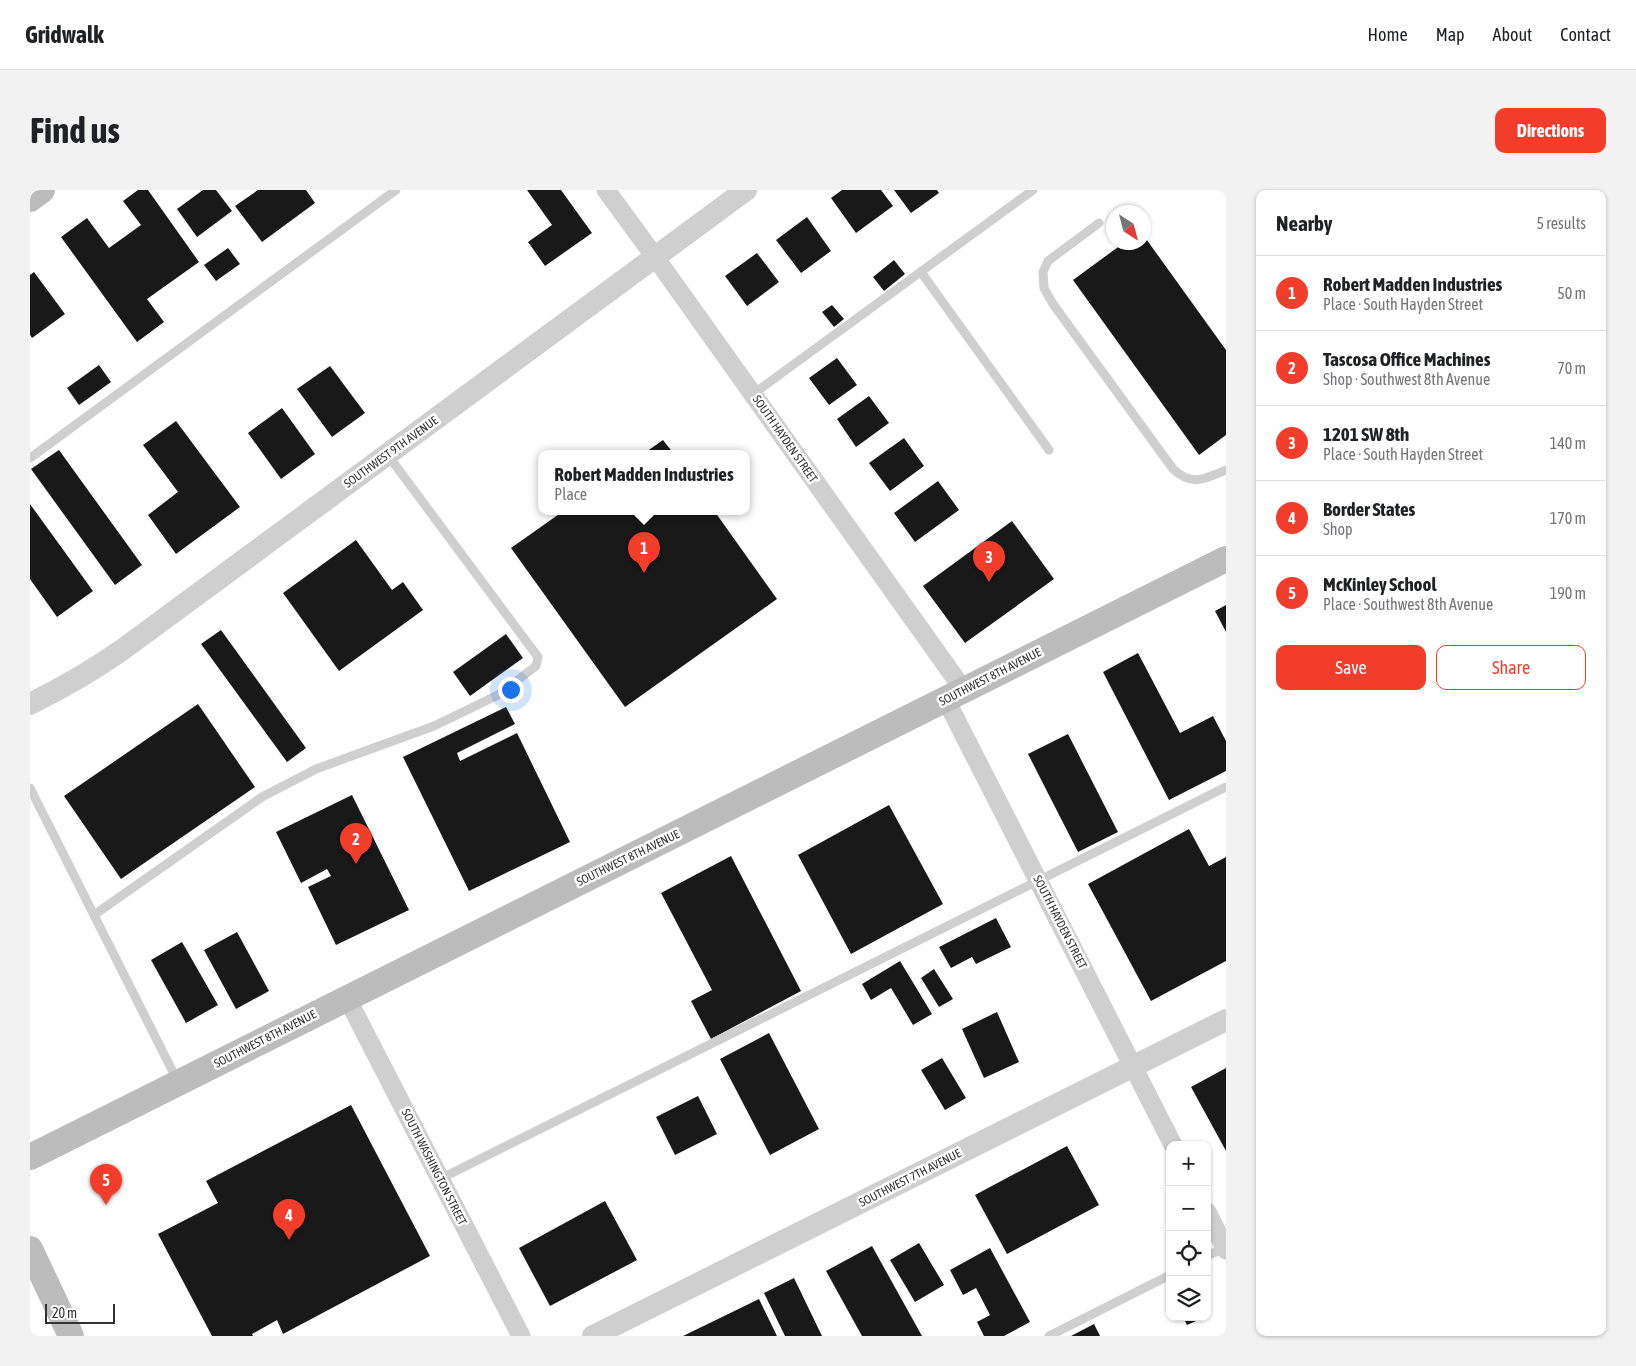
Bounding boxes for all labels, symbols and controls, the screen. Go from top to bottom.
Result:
text: Gridwalk [25,21,104,48]
text: Home [1368,24,1408,45]
text: Map [1436,24,1465,45]
text: About [1493,24,1532,45]
text: Contact [1560,24,1611,45]
button: Directions [1495,108,1606,153]
text: Find us [30,110,120,150]
north arrow [1106,205,1151,250]
text: Nearby [1276,211,1332,235]
text: 5 results [1536,214,1586,232]
text: Robert Madden Industries [1323,273,1502,295]
text: 1 [1288,284,1296,302]
text: 50 m [1557,284,1586,302]
text: Place · South Hayden Street [1323,295,1483,313]
text: Tascosa Office Machines [1323,348,1490,370]
text: 2 [1288,359,1296,377]
text: 70 m [1557,359,1586,377]
text: Shop · Southwest 8th Avenue [1323,370,1490,388]
street label: SOUTH HAYDEN STREET [750,393,821,486]
street label: SOUTHWEST 9TH AVENUE [341,413,441,491]
text: 1201 SW 8th [1323,423,1409,445]
text: 3 [1288,434,1296,452]
text: 140 m [1550,434,1586,452]
text: Place · South Hayden Street [1323,445,1483,463]
popup [538,450,750,515]
text: Robert Madden Industries [554,463,734,485]
text: Place [554,485,587,503]
text: Border States [1323,498,1415,520]
text: 4 [1288,509,1296,527]
text: 170 m [1550,509,1586,527]
text: Shop [1323,520,1353,538]
pin: 1 [628,532,660,573]
pin: 3 [973,541,1005,582]
text: McKinley School [1323,573,1437,595]
text: 5 [1288,584,1296,602]
text: 190 m [1550,584,1586,602]
text: Place · Southwest 8th Avenue [1323,595,1493,613]
street label: SOUTHWEST 8TH AVENUE [937,645,1043,709]
button: Save [1276,645,1426,690]
button: Share [1436,645,1586,690]
your location [498,677,524,703]
pin: 2 [340,823,372,864]
street label: SOUTHWEST 8TH AVENUE [574,827,682,889]
street label: SOUTH HAYDEN STREET [1030,873,1090,972]
street label: SOUTHWEST 8TH AVENUE [212,1007,318,1071]
street label: SOUTH WASHINGTON STREET [399,1107,470,1228]
map controls [1166,1141,1211,1321]
button: + [1166,1141,1211,1186]
street label: SOUTHWEST 7TH AVENUE [857,1146,963,1210]
pin: 5 [90,1164,122,1205]
button: − [1166,1186,1211,1231]
pin: 4 [273,1199,305,1240]
button: locate [1166,1231,1211,1276]
button: layers [1166,1276,1211,1321]
scale bar [45,1301,115,1324]
text: 20 m [52,1305,77,1321]

